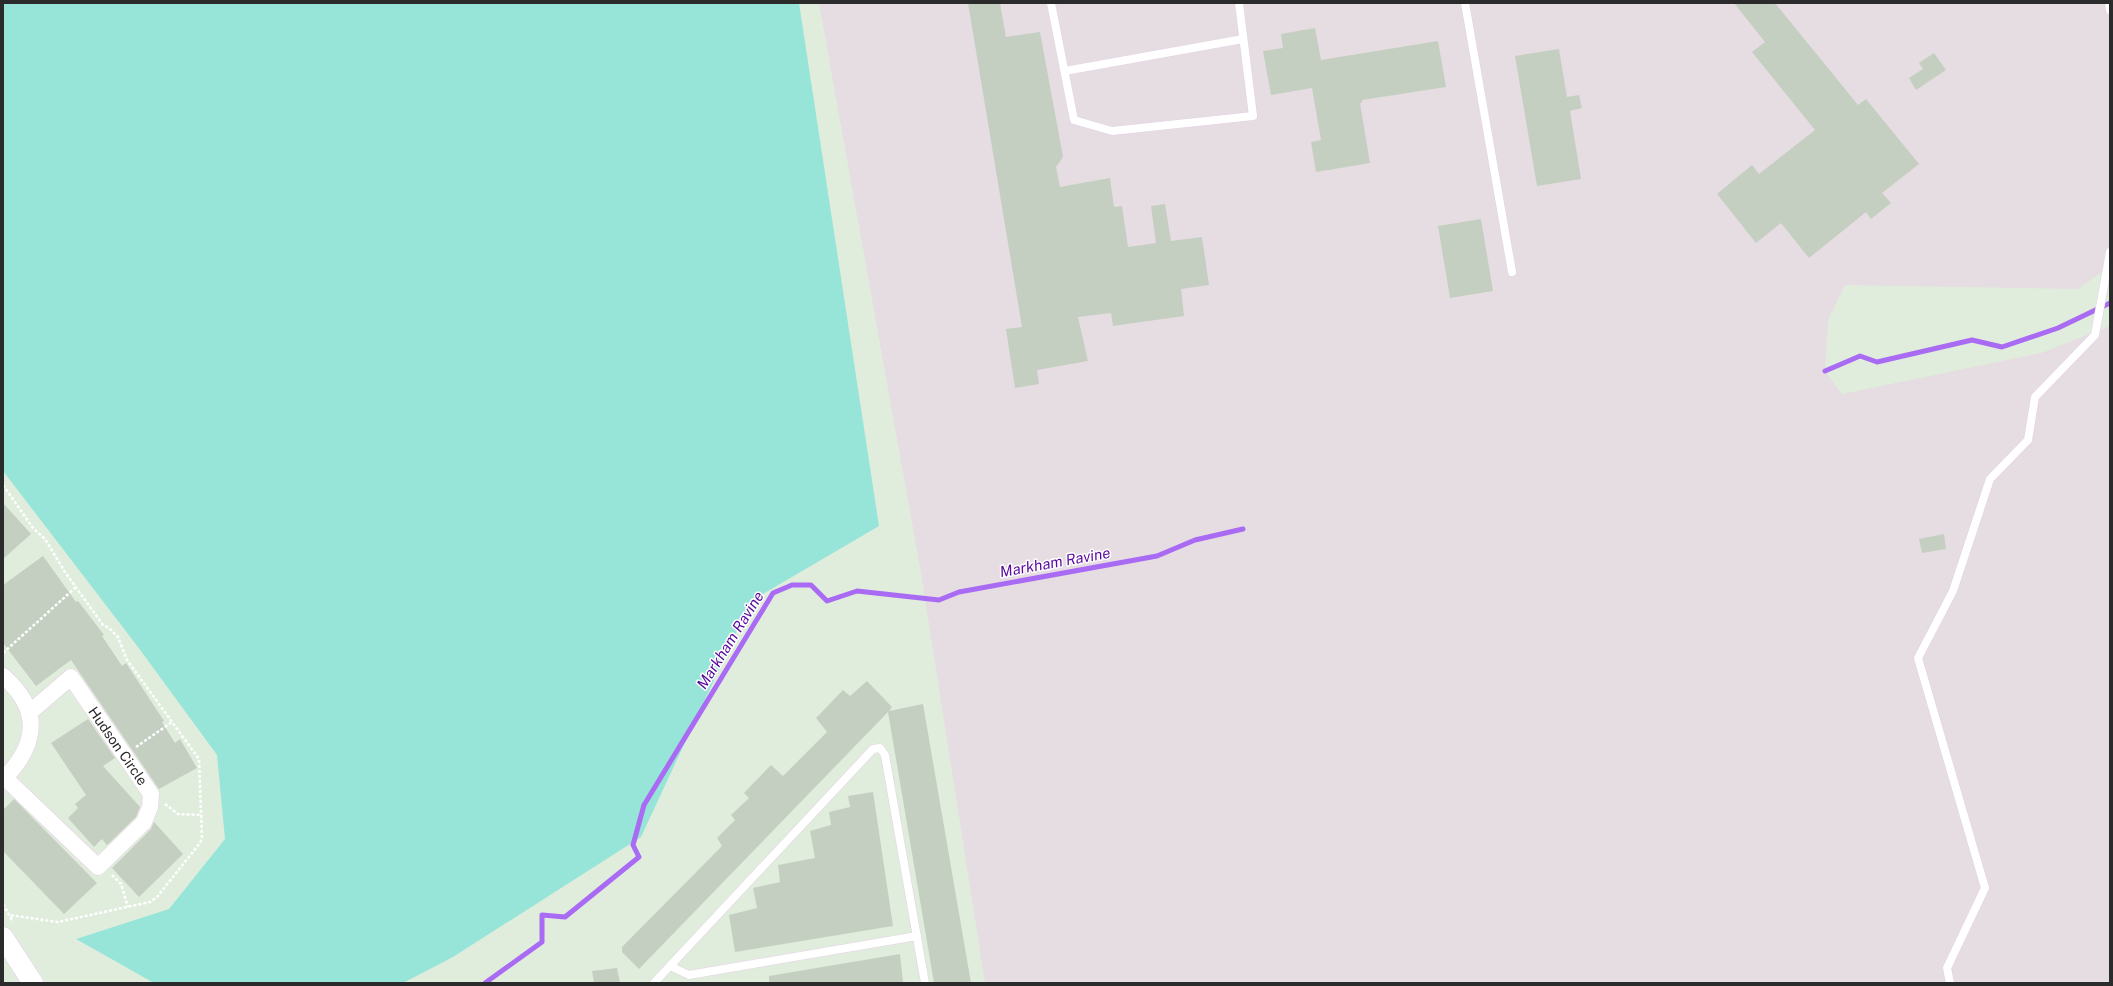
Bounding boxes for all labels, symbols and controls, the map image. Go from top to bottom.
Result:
water label: Markham Ravine [998,544,1112,580]
water label: Markham Ravine [693,588,767,692]
street label: Hudson Circle [85,704,151,788]

